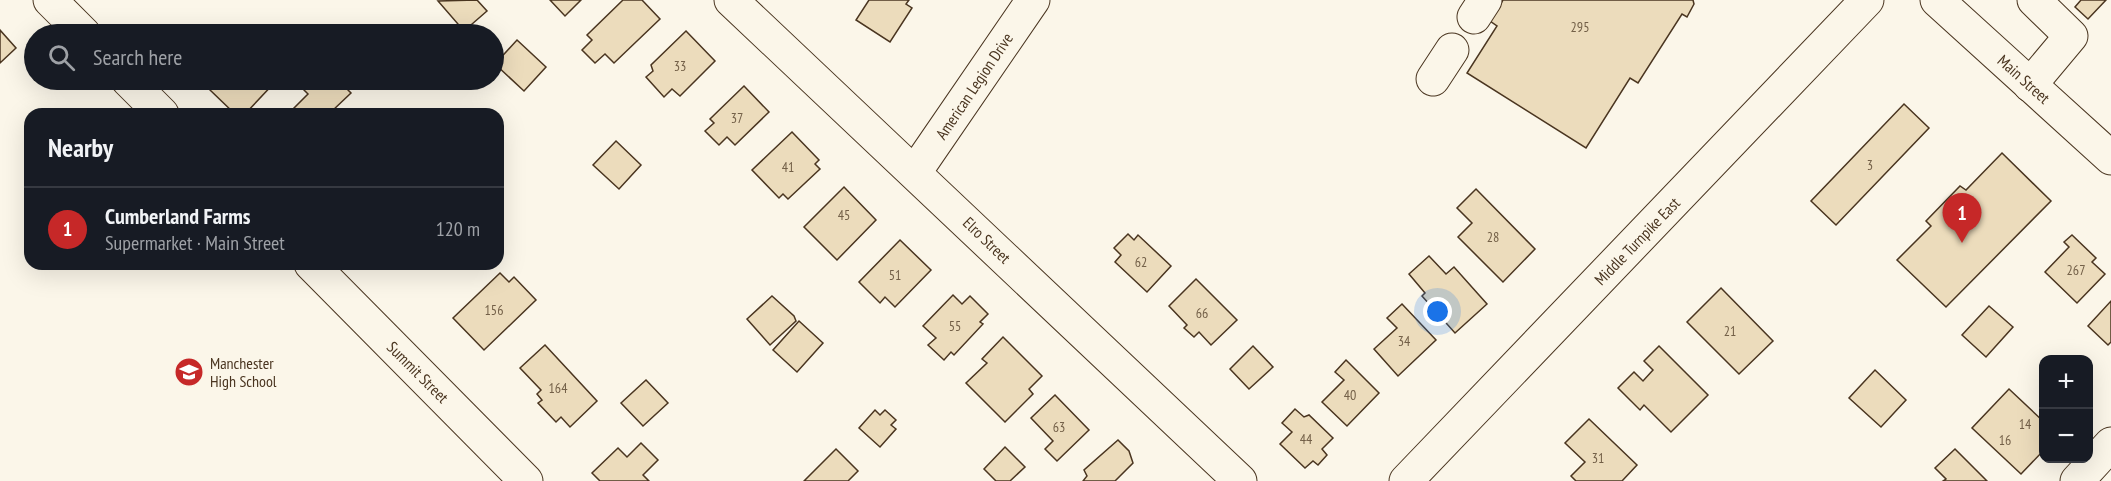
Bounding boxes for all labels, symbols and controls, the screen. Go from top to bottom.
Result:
house number: 295 [1571,18,1589,36]
search box [24,24,504,90]
street label: American Legion Drive [931,29,1017,143]
icon: search [45,41,78,74]
text: Search here [93,43,182,71]
street label: Main Street [1994,50,2055,108]
house number: 33 [674,57,686,75]
house number: 37 [731,109,743,127]
text: Nearby [48,131,113,164]
house number: 3 [1867,156,1873,174]
house number: 41 [782,158,794,176]
street label: Middle Turnpike East [1590,192,1684,289]
pin: 1 [1942,194,1982,243]
text: Cumberland Farms [105,202,251,230]
house number: 45 [838,206,850,224]
street label: Elro Street [959,213,1015,268]
text: 1 [63,216,72,242]
text: 120 m [436,216,480,242]
house number: 28 [1487,228,1499,246]
text: Supermarket · Main Street [105,230,285,256]
house number: 62 [1135,253,1147,271]
house number: 267 [2067,261,2085,279]
house number: 51 [889,266,901,284]
your location [1423,297,1452,326]
house number: 156 [485,301,503,319]
house number: 66 [1196,304,1208,322]
house number: 55 [949,317,961,335]
house number: 21 [1724,322,1736,340]
house number: 34 [1398,332,1411,350]
street label: Summit Street [383,337,453,407]
place label: Manchester High School [210,353,277,391]
map controls [2039,355,2093,463]
button: + [2039,355,2093,409]
school or university icon: Manchester High School [173,356,205,388]
house number: 164 [549,379,568,397]
house number: 40 [1344,386,1356,404]
button: − [2039,409,2093,463]
house number: 14 [2019,415,2032,433]
house number: 63 [1053,418,1065,436]
house number: 44 [1300,430,1313,448]
house number: 16 [1999,431,2011,449]
house number: 31 [1592,449,1604,467]

